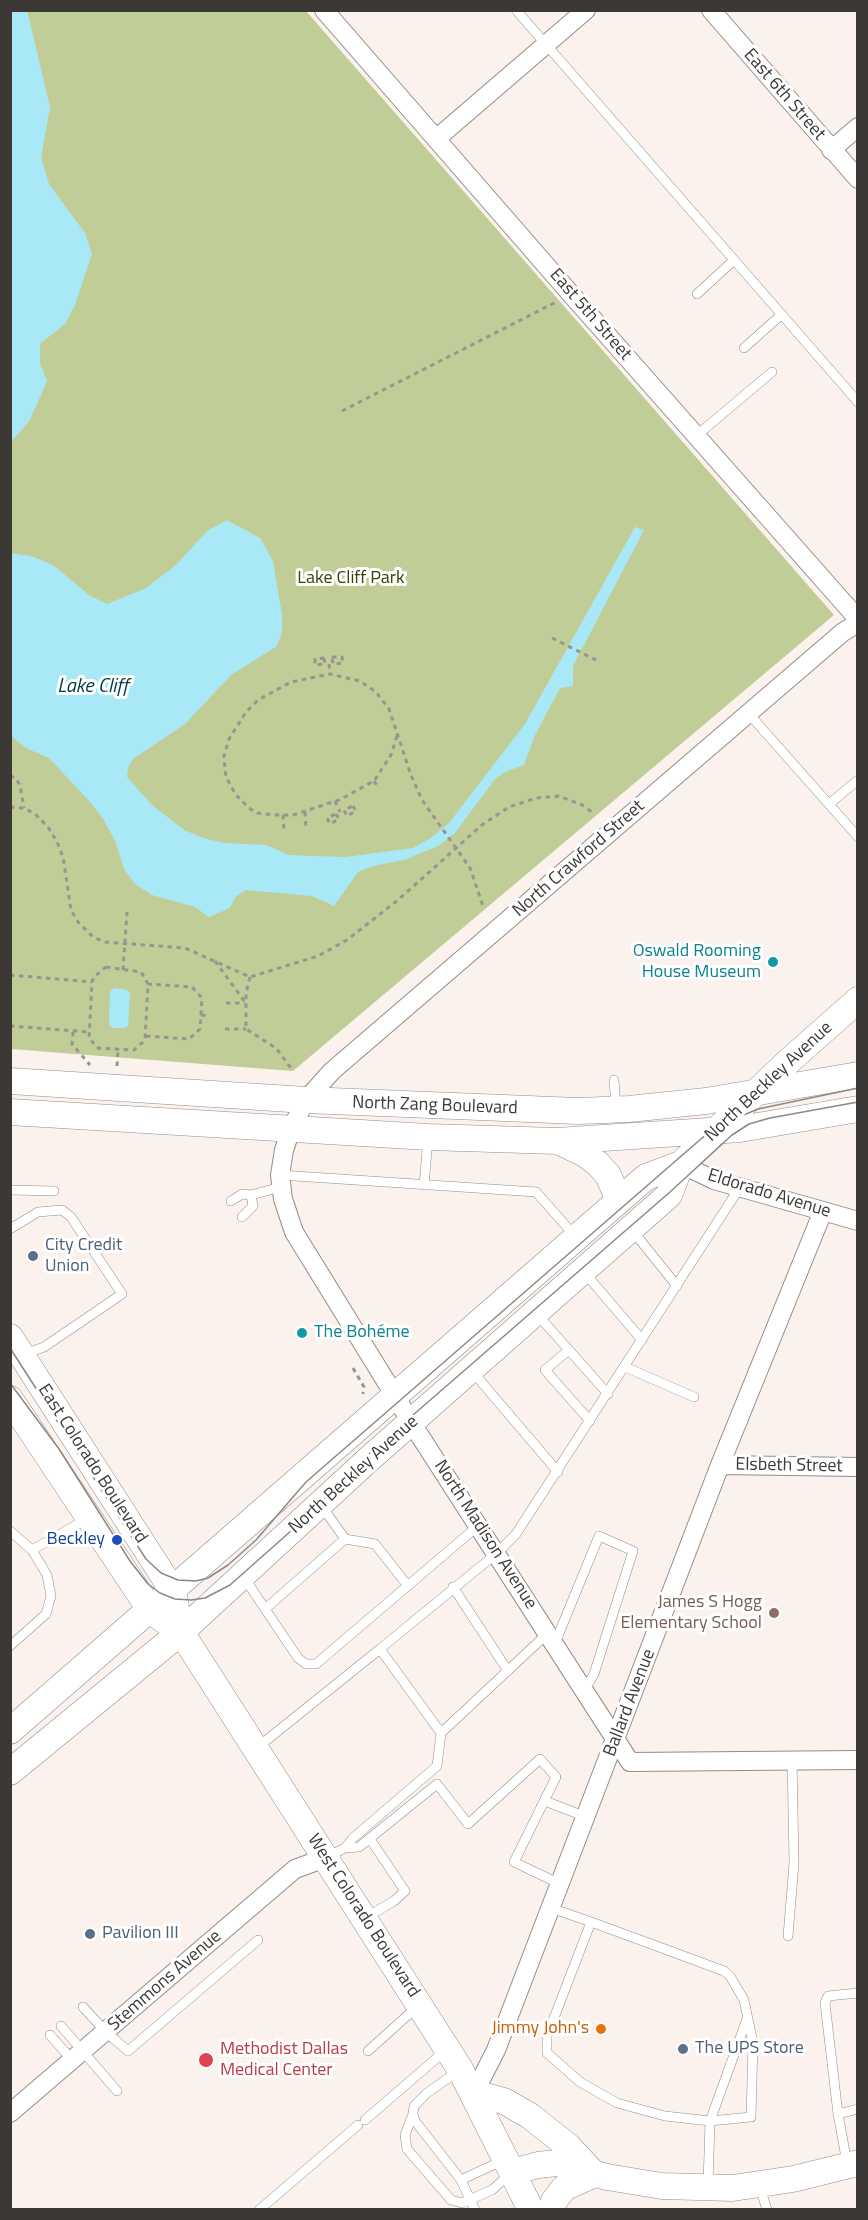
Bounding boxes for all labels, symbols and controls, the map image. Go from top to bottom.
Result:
street label: East 6th Street [738,45,830,145]
street label: East 5th Street [544,265,636,365]
park label: Lake Cliff Park [297,568,405,590]
water label: Lake Cliff [57,675,129,699]
street label: North Crawford Street [509,796,649,922]
place label: Oswald Rooming House Museum [633,941,761,984]
marker: Oswald Rooming House Museum [766,955,780,969]
street label: North Beckley Avenue [701,1017,837,1147]
street label: North Zang Boulevard [352,1092,518,1120]
street label: Eldorado Avenue [705,1165,833,1223]
place label: City Credit Union [45,1235,122,1278]
marker: City Credit Union [26,1249,40,1263]
place label: The Bohéme [314,1322,410,1344]
marker: The Bohéme [295,1326,309,1340]
street label: East Colorado Boulevard [33,1381,151,1547]
street label: North Beckley Avenue [285,1411,423,1539]
street label: Elsbeth Street [735,1454,843,1478]
street label: North Madison Avenue [429,1457,541,1613]
place label: Beckley [47,1529,105,1551]
marker: Beckley [110,1533,124,1547]
place label: James S Hogg Elementary School [620,1592,762,1634]
marker: James S Hogg Elementary School [767,1606,781,1620]
street label: Ballard Avenue [600,1646,660,1760]
street label: West Colorado Boulevard [302,1830,424,2002]
place label: Pavilion III [102,1923,179,1945]
street label: Stemmons Avenue [104,1926,226,2036]
marker: Pavilion III [83,1927,97,1941]
place label: Jimmy John's [491,2018,589,2040]
marker: Jimmy John's [594,2022,608,2036]
place label: The UPS Store [695,2038,804,2060]
place label: Methodist Dallas Medical Center [220,2039,348,2082]
marker: The UPS Store [676,2042,690,2056]
marker: Methodist Dallas Medical Center [197,2051,215,2069]

